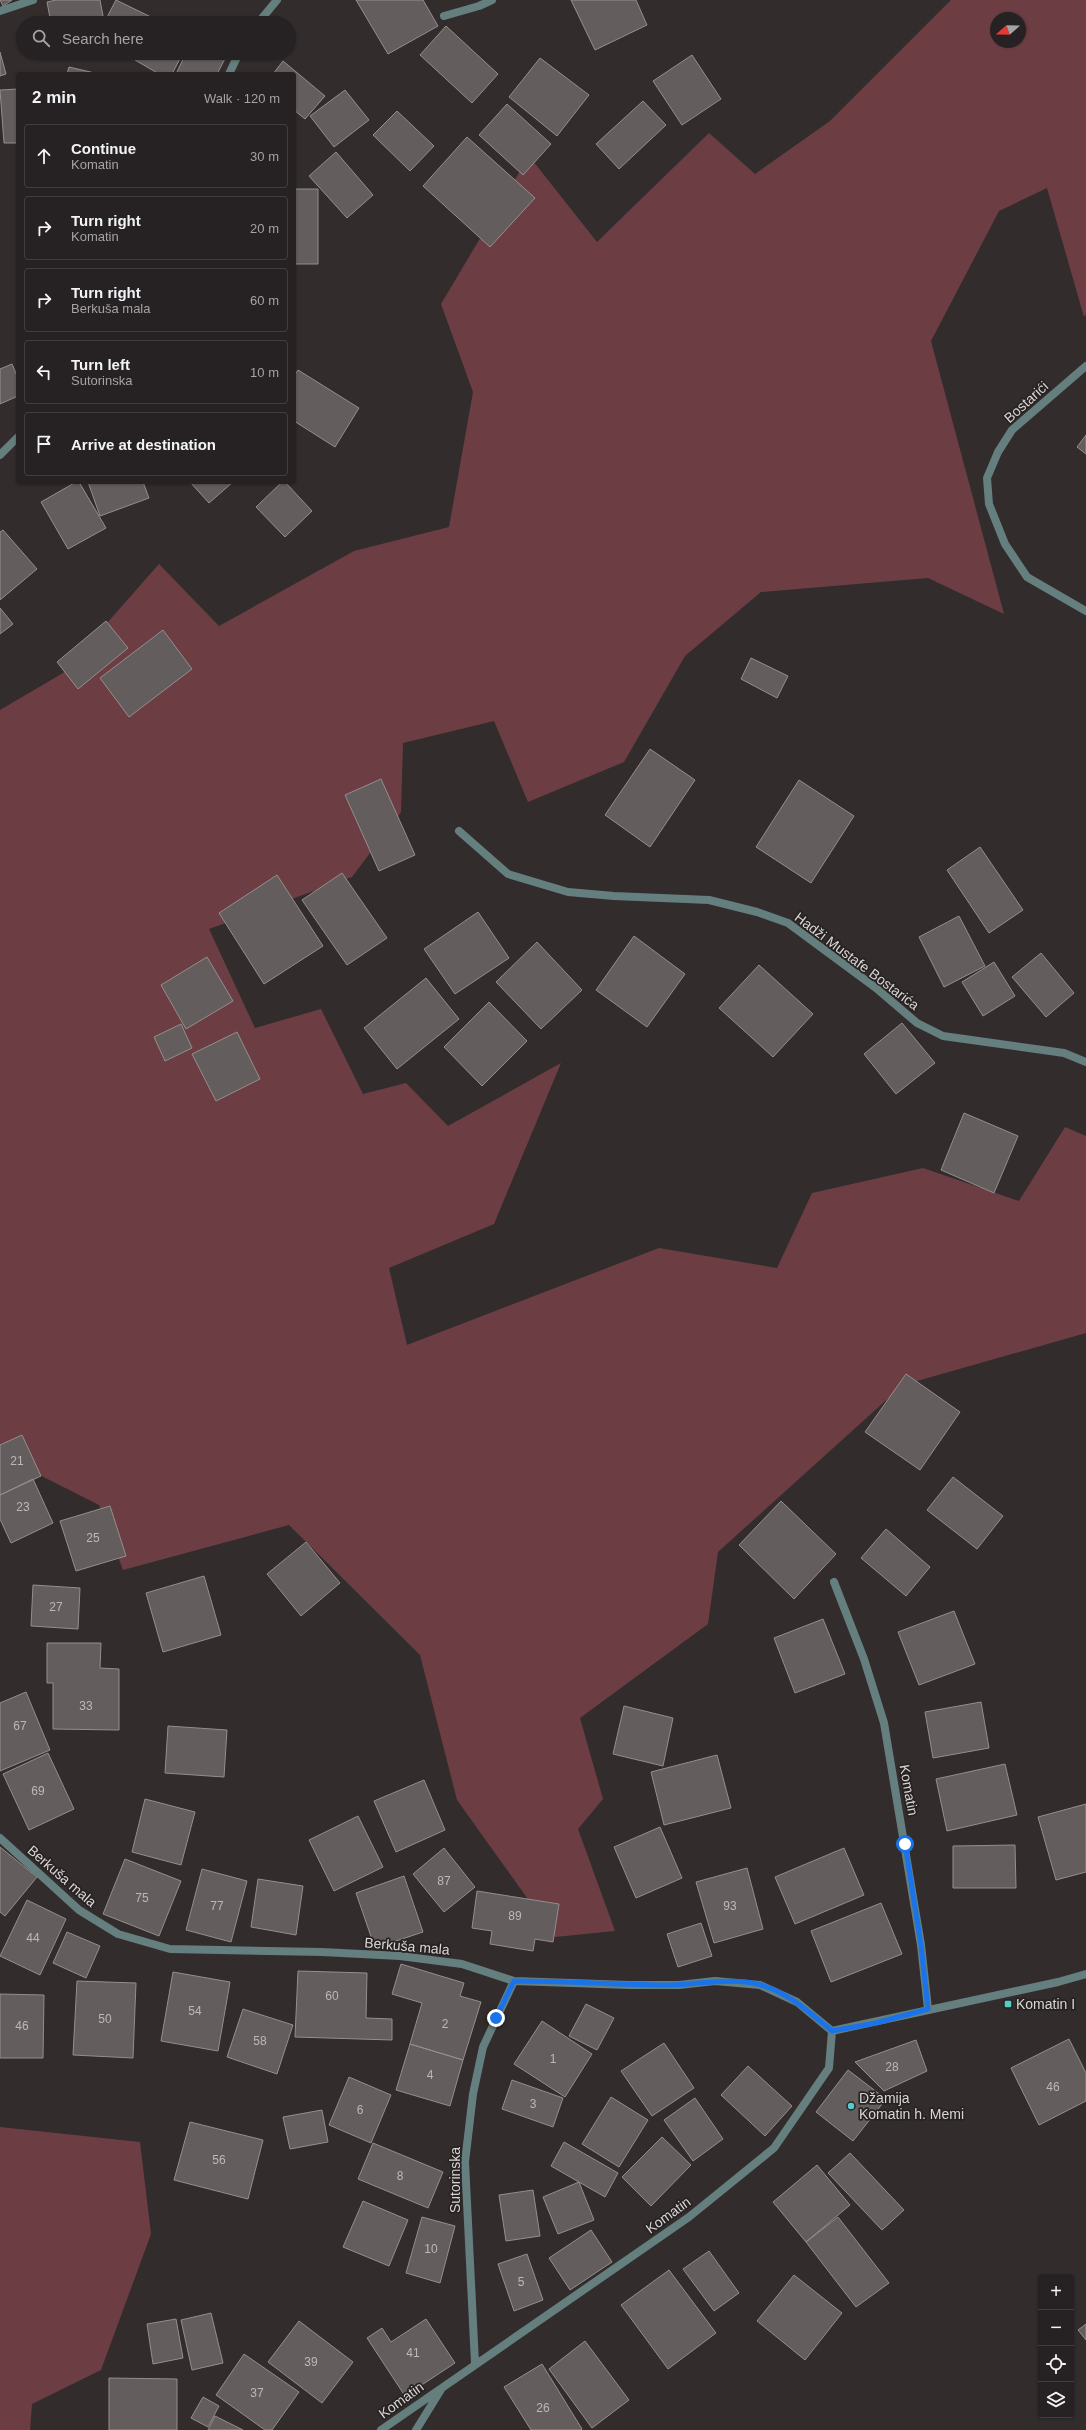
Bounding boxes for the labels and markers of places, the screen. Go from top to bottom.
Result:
place label: Komatin I [1016,1996,1075,2012]
marker: Komatin I [1003,1999,1013,2009]
place label: Džamija Komatin h. Memi [859,2090,964,2122]
marker: Džamija Komatin h. Memi [846,2101,856,2111]

